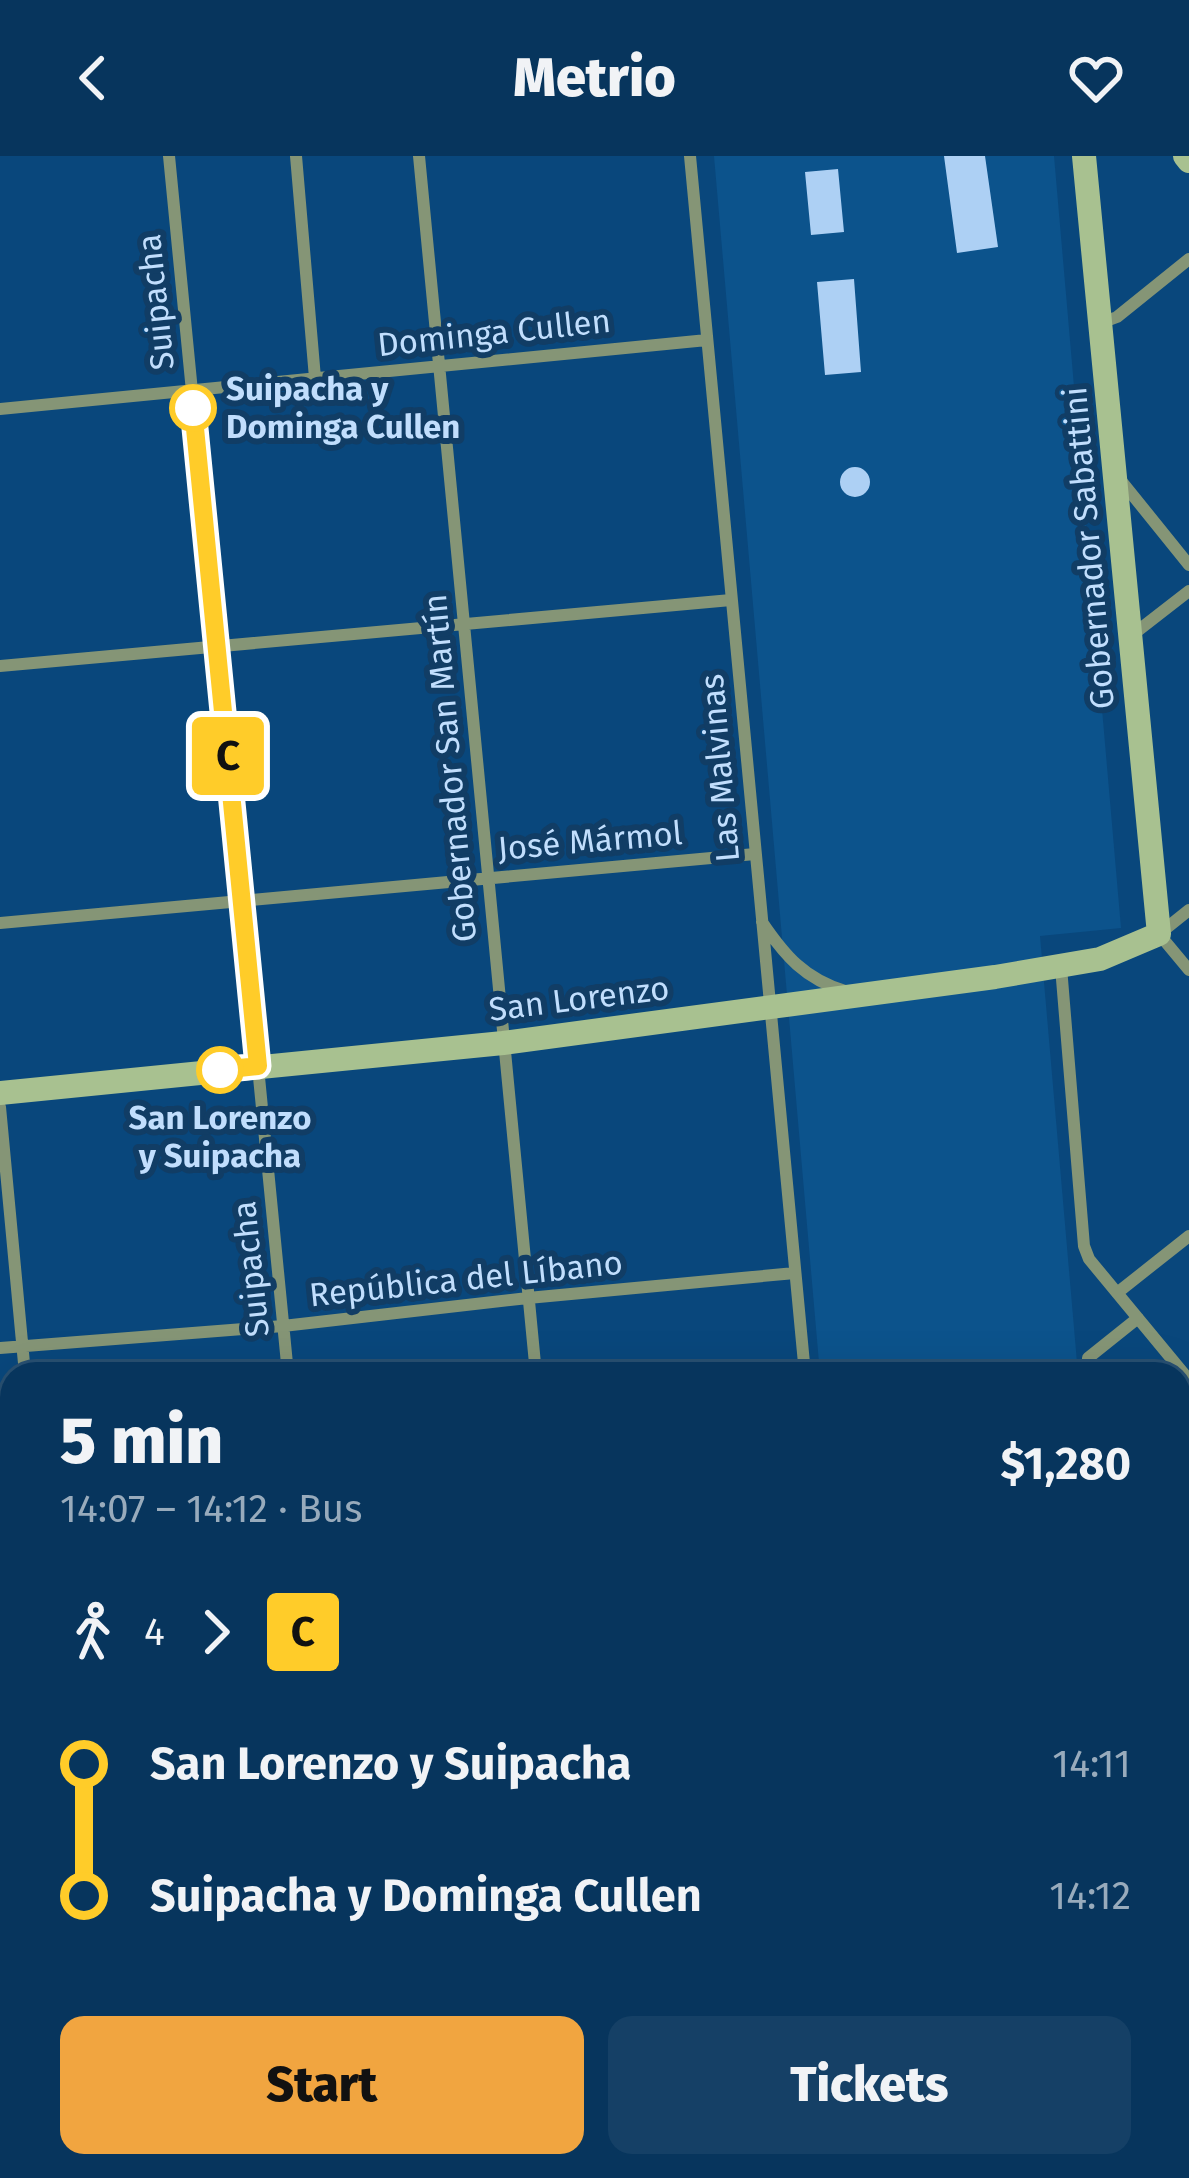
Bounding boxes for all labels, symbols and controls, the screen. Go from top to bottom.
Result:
icon: back [60,45,126,111]
icon: heart [1063,45,1129,111]
text: Metrio [513,46,676,110]
street label: Suipacha [129,232,183,372]
street label: Dominga Cullen [375,301,613,365]
place label: Suipacha y Dominga Cullen [226,369,460,447]
street label: Gobernador Sabattini [1055,385,1123,711]
marker: Suipacha y Dominga Cullen [171,386,215,430]
street label: Gobernador San Martín [415,592,485,944]
street label: Las Malvinas [692,672,748,864]
line badge: C [189,717,267,795]
text: C [216,731,240,781]
street label: José Mármol [496,813,684,869]
street label: San Lorenzo [487,968,671,1030]
marker: San Lorenzo y Suipacha [198,1048,242,1092]
place label: San Lorenzo y Suipacha [129,1098,311,1176]
street label: Suipacha [224,1199,278,1339]
street label: República del Líbano [307,1243,625,1315]
text: 5 min [60,1401,223,1480]
text: $1,280 [1000,1437,1131,1491]
text: 14:07 – 14:12 · Bus [60,1486,363,1532]
icon: walk [60,1599,126,1665]
icon: forward [183,1599,249,1665]
text: C [291,1607,315,1657]
text: 4 [144,1609,165,1655]
text: San Lorenzo y Suipacha [150,1737,631,1791]
text: 14:11 [1052,1741,1131,1787]
text: Suipacha y Dominga Cullen [150,1869,702,1923]
text: 14:12 [1049,1873,1131,1919]
button: Start [60,2016,584,2154]
button: Tickets [608,2016,1131,2154]

